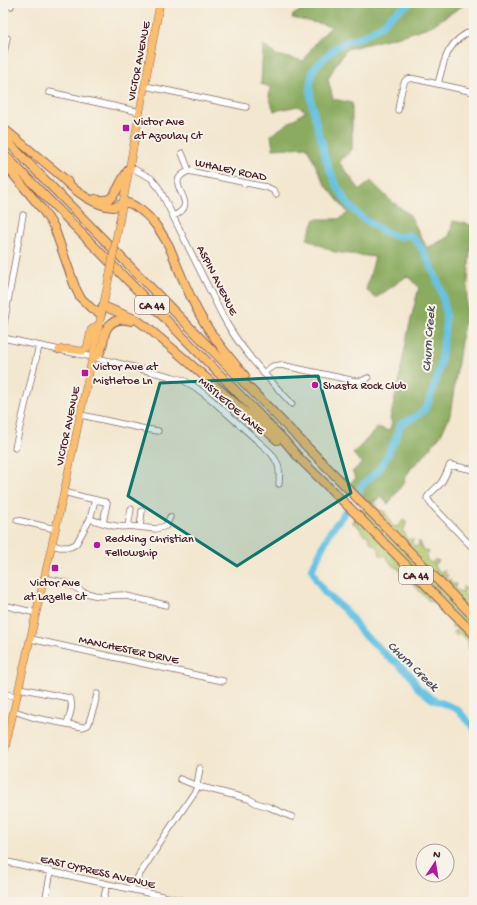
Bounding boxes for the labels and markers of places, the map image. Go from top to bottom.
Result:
place label: Victor Ave at Azoulay Ct [133,116,203,144]
marker: Victor Ave at Azoulay Ct [121,123,131,133]
place label: Victor Ave at Mistletoe Ln [92,361,159,389]
marker: Victor Ave at Mistletoe Ln [80,368,90,378]
marker: Shasta Rock Club [310,380,320,390]
place label: Shasta Rock Club [323,380,407,394]
place label: Redding Christian Fellowship [104,533,194,561]
marker: Redding Christian Fellowship [92,540,102,550]
marker: Victor Ave at Lazelle Ct [50,563,60,573]
place label: Victor Ave at Lazelle Ct [24,577,87,605]

